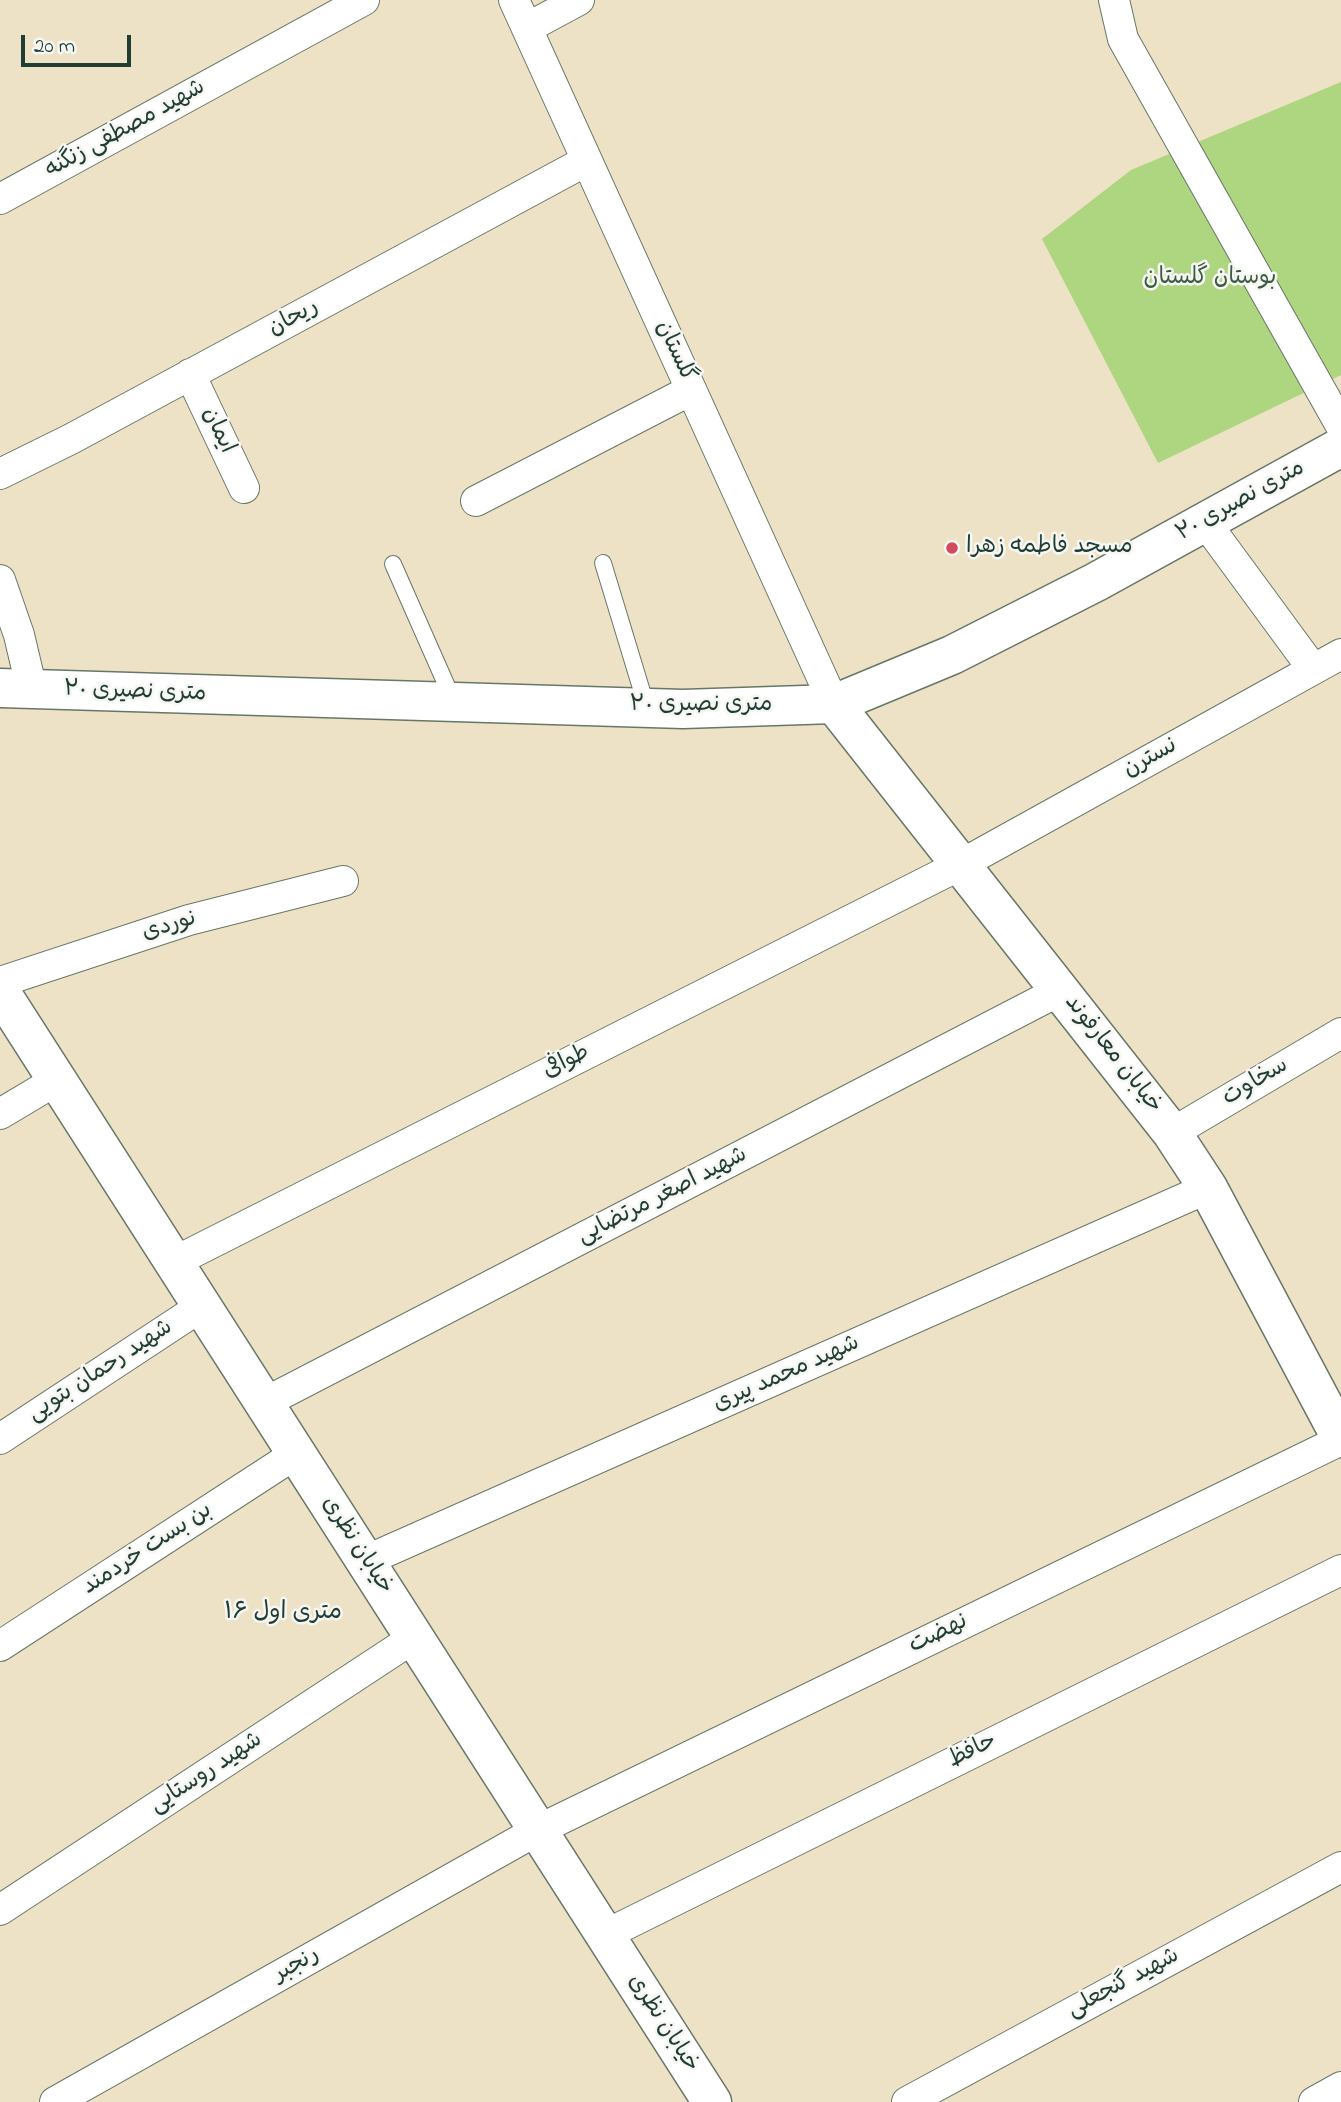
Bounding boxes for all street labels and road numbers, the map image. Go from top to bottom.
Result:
street label: شهید مصطفی زنگنه [41,75,211,185]
street label: ریحان [264,294,324,344]
street label: گلستان [648,317,700,387]
street label: ایمان [194,404,240,458]
street label: ۲۰ متری نصیری [1172,455,1310,549]
street label: ۲۰ متری نصیری [63,677,207,709]
street label: ۲۰ متری نصیری [630,692,772,720]
street label: نسترن [1119,733,1183,785]
street label: نوردی [139,906,201,948]
street label: خیابان معارفوند [1057,990,1167,1120]
street label: طوافی [539,1040,595,1086]
street label: سخاوت [1218,1053,1294,1113]
street label: شهید اصغر مرتضایی [574,1142,752,1252]
street label: شهید رحمان بتویی [23,1315,179,1429]
street label: شهید محمد پیری [710,1330,864,1420]
street label: خیابان نظری [314,1492,398,1600]
street label: بن بست خردمند [78,1498,218,1602]
street label: نهضت [905,1609,973,1661]
street label: شهید روستایی [146,1727,268,1821]
street label: حافظ [944,1729,1002,1775]
street label: رنجبر [269,1942,325,1990]
street label: شهید گنجعلی [1063,1943,1185,2025]
street label: خیابان نظری [620,1970,704,2078]

